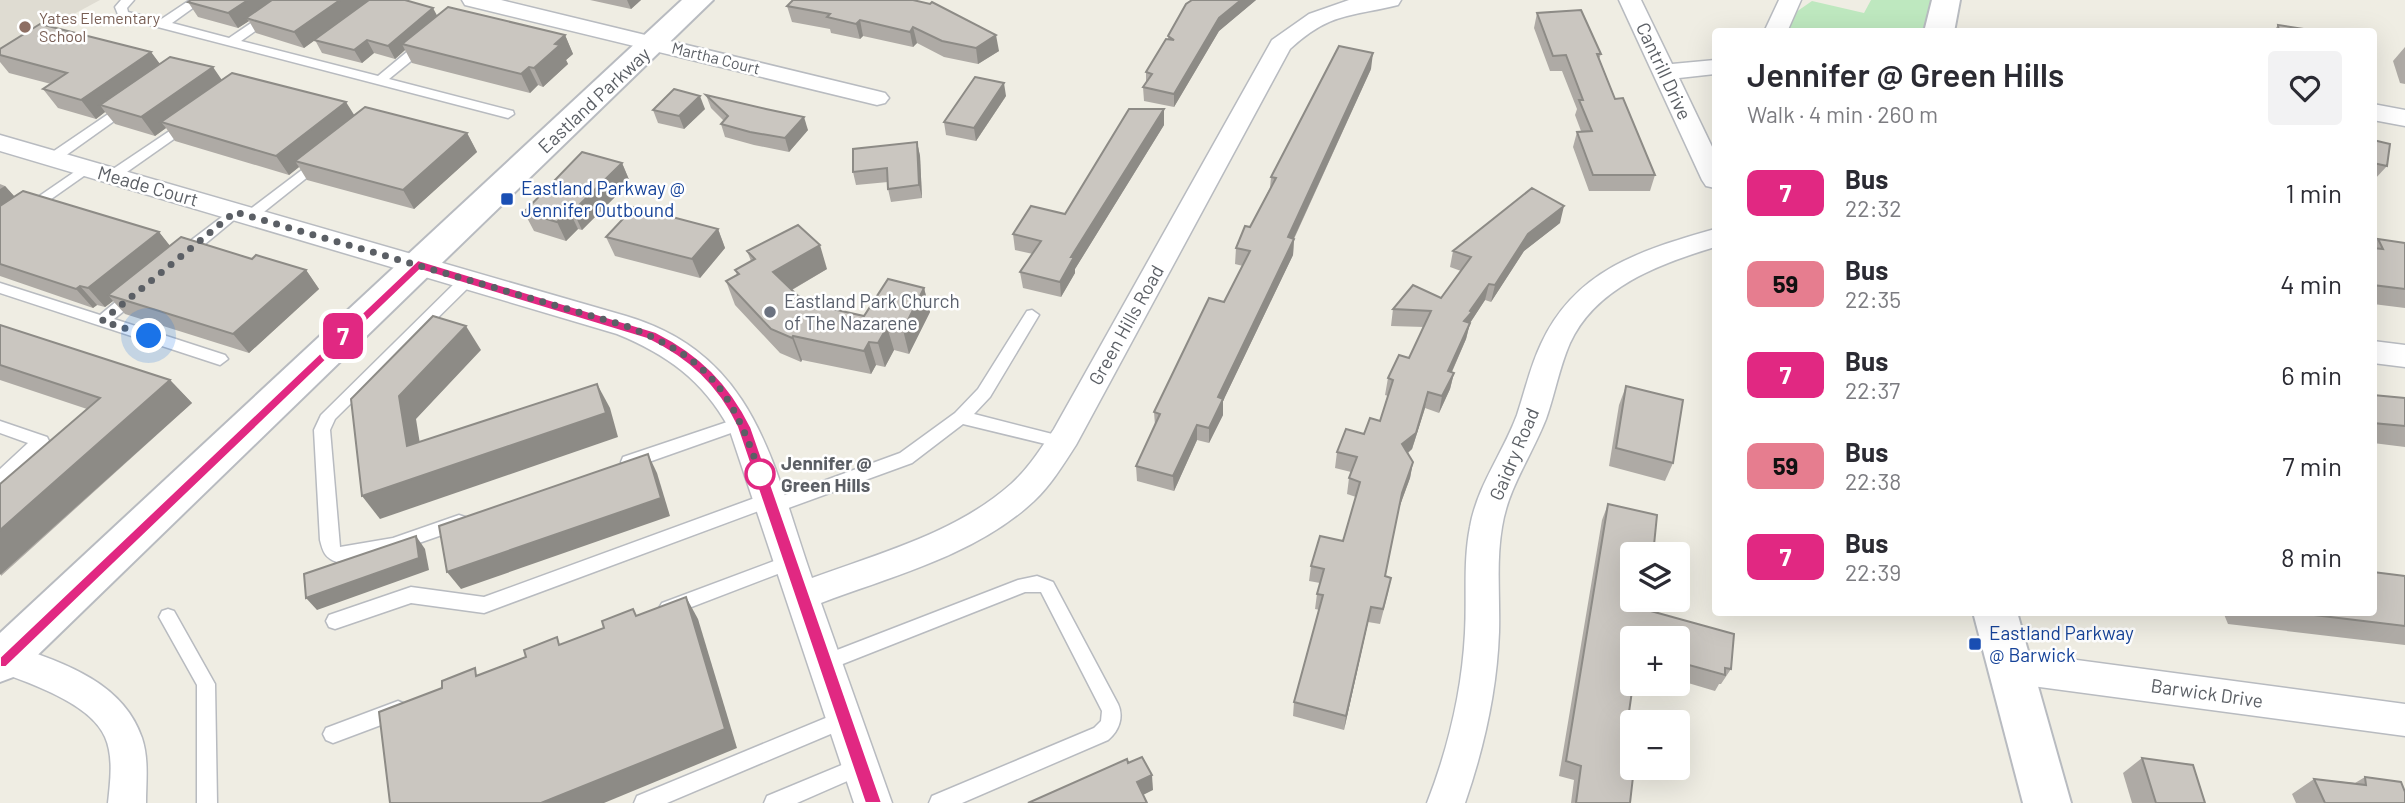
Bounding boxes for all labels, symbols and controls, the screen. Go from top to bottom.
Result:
place label: Yates Elementary School [39,8,161,45]
street label: Cantrill Drive [1632,18,1697,123]
marker: Yates Elementary School [17,19,33,35]
street label: Martha Court [670,37,762,78]
street label: Eastland Parkway [533,42,655,157]
button: heart [2268,51,2342,125]
text: Jennifer @ Green Hills [1747,54,2064,94]
text: Walk · 4 min · 260 m [1747,100,1938,128]
street label: Meade Court [95,160,201,211]
text: Bus [1845,163,1888,194]
place label: Eastland Parkway @ Jennifer Outbound [521,176,685,221]
text: 1 min [2286,177,2342,208]
text: 7 [1780,178,1791,207]
marker: Eastland Parkway @ Jennifer Outbound [499,191,515,207]
text: 22:32 [1845,194,1902,222]
text: Bus [1845,254,1888,285]
street label: Green Hills Road [1083,261,1168,389]
text: 4 min [2280,268,2342,299]
text: 59 [1773,269,1798,298]
text: 22:35 [1845,285,1901,313]
place label: Eastland Park Church of The Nazarene [784,289,960,334]
marker: Eastland Park Church of The Nazarene [762,304,778,320]
line badge: 7 [320,313,366,359]
your location [131,318,166,353]
text: 7 [337,321,349,350]
text: Bus [1845,345,1888,376]
text: 6 min [2281,359,2342,390]
text: 7 [1780,360,1791,389]
text: 22:37 [1845,376,1900,404]
street label: Gaidry Road [1484,404,1543,504]
text: Bus [1845,436,1888,467]
text: 7 min [2282,450,2342,481]
place label: Jennifer @ Green Hills [781,451,872,496]
text: 59 [1773,451,1798,480]
marker: Jennifer @ Green Hills [745,459,775,489]
text: 22:38 [1845,467,1901,495]
text: Bus [1845,527,1888,558]
text: 8 min [2281,541,2342,572]
map controls [1620,542,1690,780]
button: layers [1620,542,1690,612]
text: 7 [1780,542,1791,571]
text: 22:39 [1845,558,1901,586]
place label: Eastland Parkway @ Barwick [1989,621,2134,666]
button: + [1620,626,1690,696]
marker: Eastland Parkway @ Barwick [1967,636,1983,652]
street label: Barwick Drive [2149,673,2265,712]
button: − [1620,710,1690,780]

